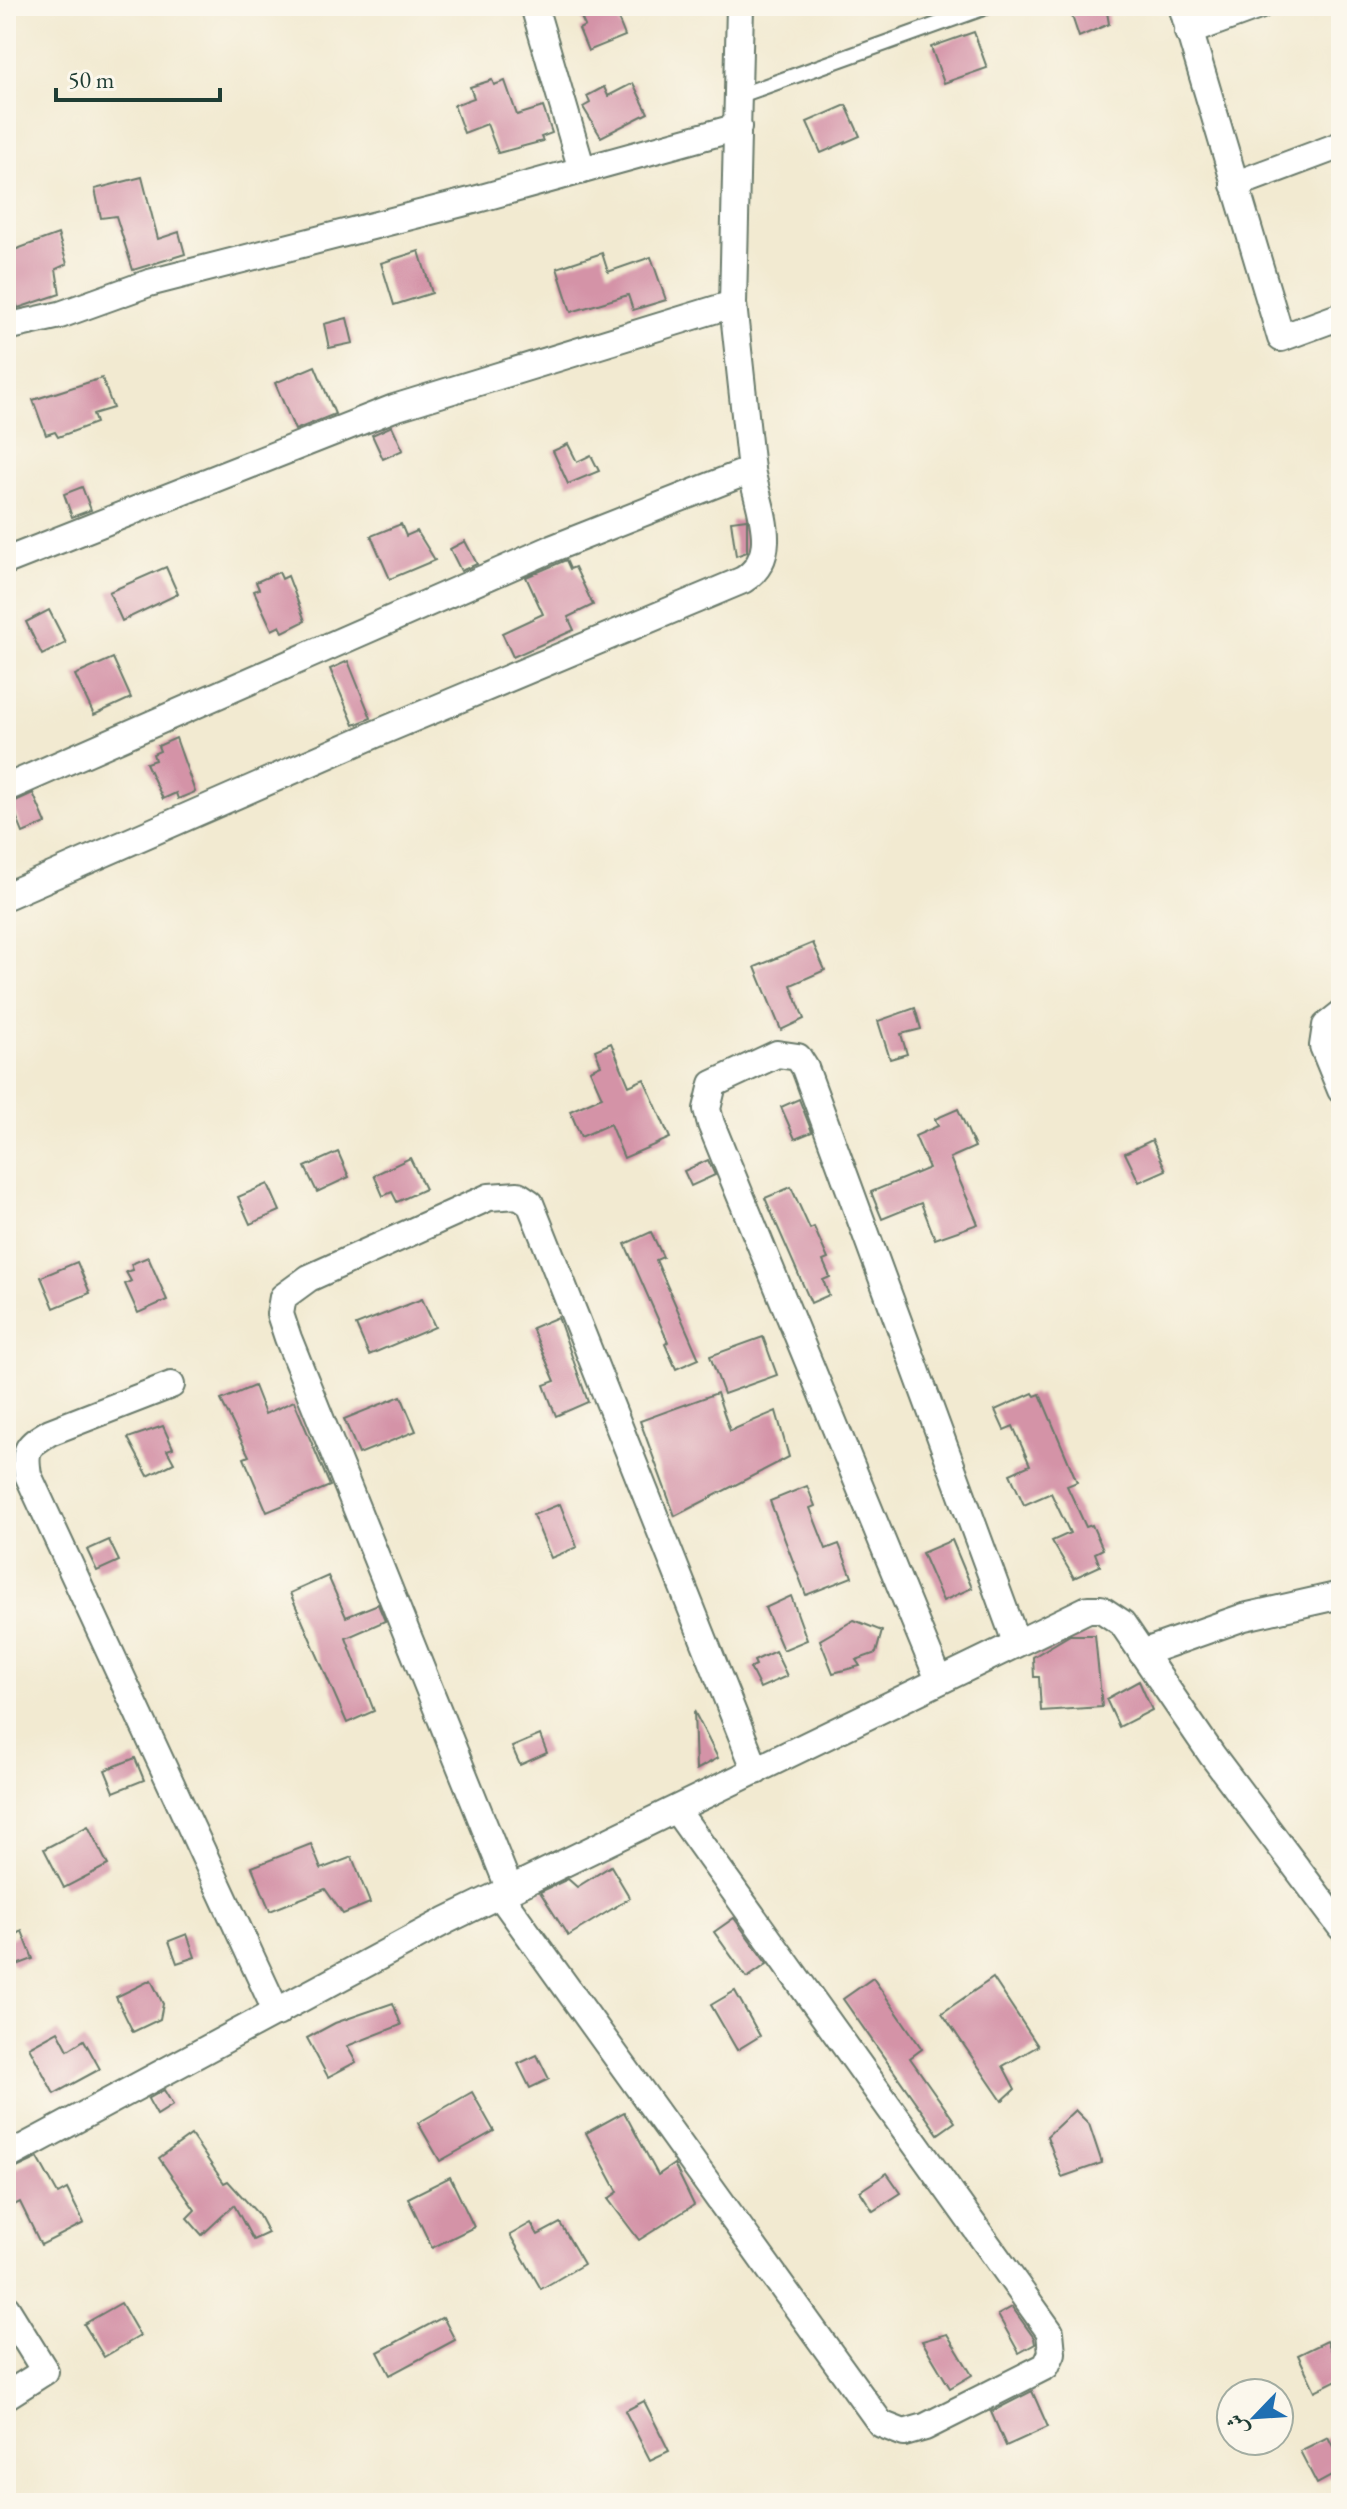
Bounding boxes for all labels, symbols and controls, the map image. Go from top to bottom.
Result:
scale bar [56,52,220,102]
text: 50 m [68,64,115,95]
north arrow [1215,2377,1295,2457]
text: ش [1220,2409,1255,2441]

